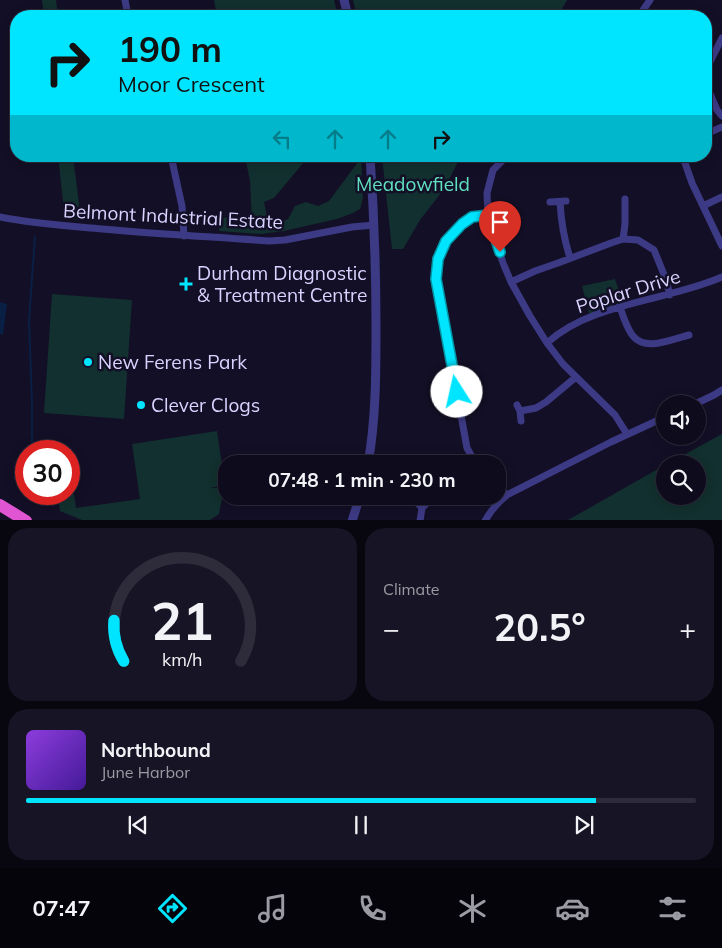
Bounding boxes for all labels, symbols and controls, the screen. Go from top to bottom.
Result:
text: 190 m [118,27,222,71]
icon: right [35,30,100,95]
text: Moor Crescent [118,70,265,98]
icon: left [268,125,296,153]
icon: ahead [321,125,349,153]
icon: ahead [374,125,402,153]
icon: right [427,125,455,153]
park label: Meadowfield [356,172,470,196]
street label: Belmont Industrial Estate [62,198,284,234]
pin [479,201,521,252]
icon: arrive [486,208,514,236]
place label: Durham Diagnostic & Treatment Centre [197,261,367,307]
street label: Poplar Drive [573,264,683,318]
marker: Durham Diagnostic & Treatment Centre [179,277,193,291]
place label: New Ferens Park [98,350,247,374]
marker: New Ferens Park [82,356,94,368]
position arrow [430,365,482,417]
place label: Clever Clogs [151,393,260,417]
map controls [656,395,706,505]
button: sound [656,395,706,445]
marker: Clever Clogs [135,399,147,411]
speed limit sign: 30 [15,440,80,505]
button: search [656,455,706,505]
text: 07:48 · 1 min · 230 m [268,468,456,492]
text: Climate [383,579,439,599]
text: 21 [151,588,214,653]
text: 20.5° [493,603,586,651]
text: − [383,611,400,646]
text: + [679,611,696,646]
text: km/h [162,648,203,670]
text: Northbound [101,738,211,762]
text: June Harbor [101,762,190,782]
icon: previous [124,811,152,839]
icon: pause [347,811,375,839]
icon: next [570,811,598,839]
icon: directions [155,891,190,926]
icon: music [255,891,290,926]
icon: phone [355,891,390,926]
icon: climate [455,891,490,926]
icon: car [555,891,590,926]
icon: filters [655,891,690,926]
text: 07:47 [32,894,91,922]

